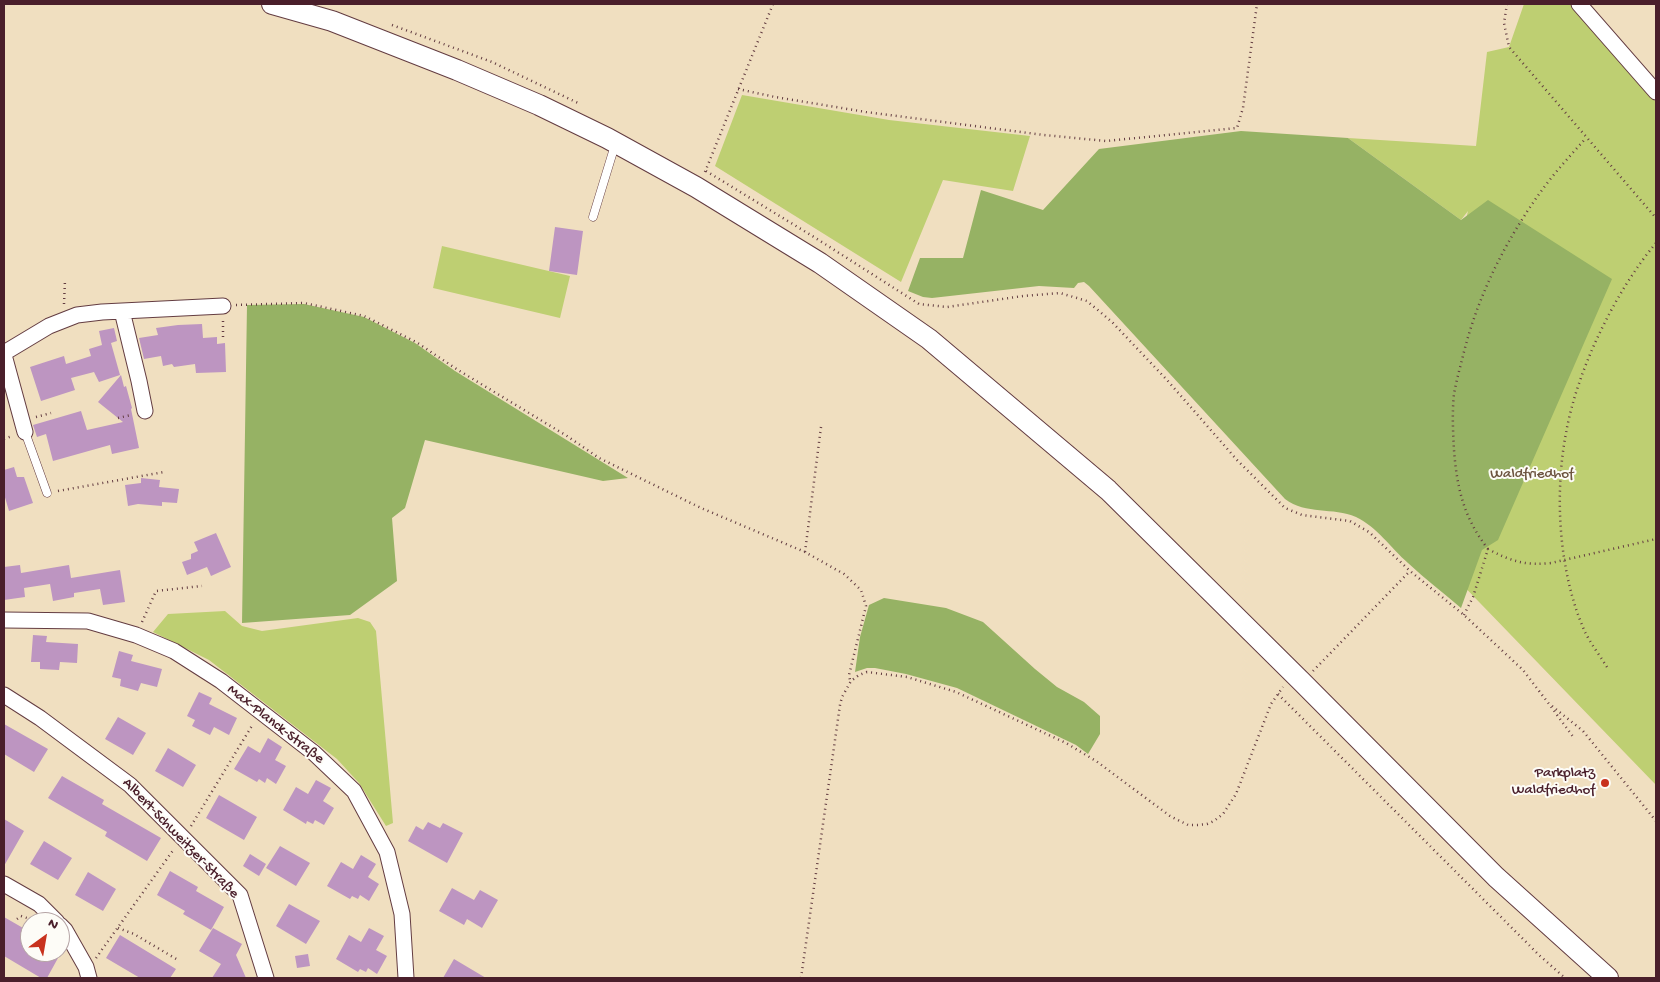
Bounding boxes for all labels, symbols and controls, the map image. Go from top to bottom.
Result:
park label: Waldfriedhof [1490,466,1574,484]
street label: Max-Planck-Straße [223,681,327,769]
place label: Parkplatz Waldfriedhof [1512,765,1595,800]
street label: Albert-Schweitzer-Straße [118,775,242,903]
marker: Parkplatz Waldfriedhof [1599,777,1611,789]
north arrow [20,912,70,962]
text: N [44,915,61,934]

